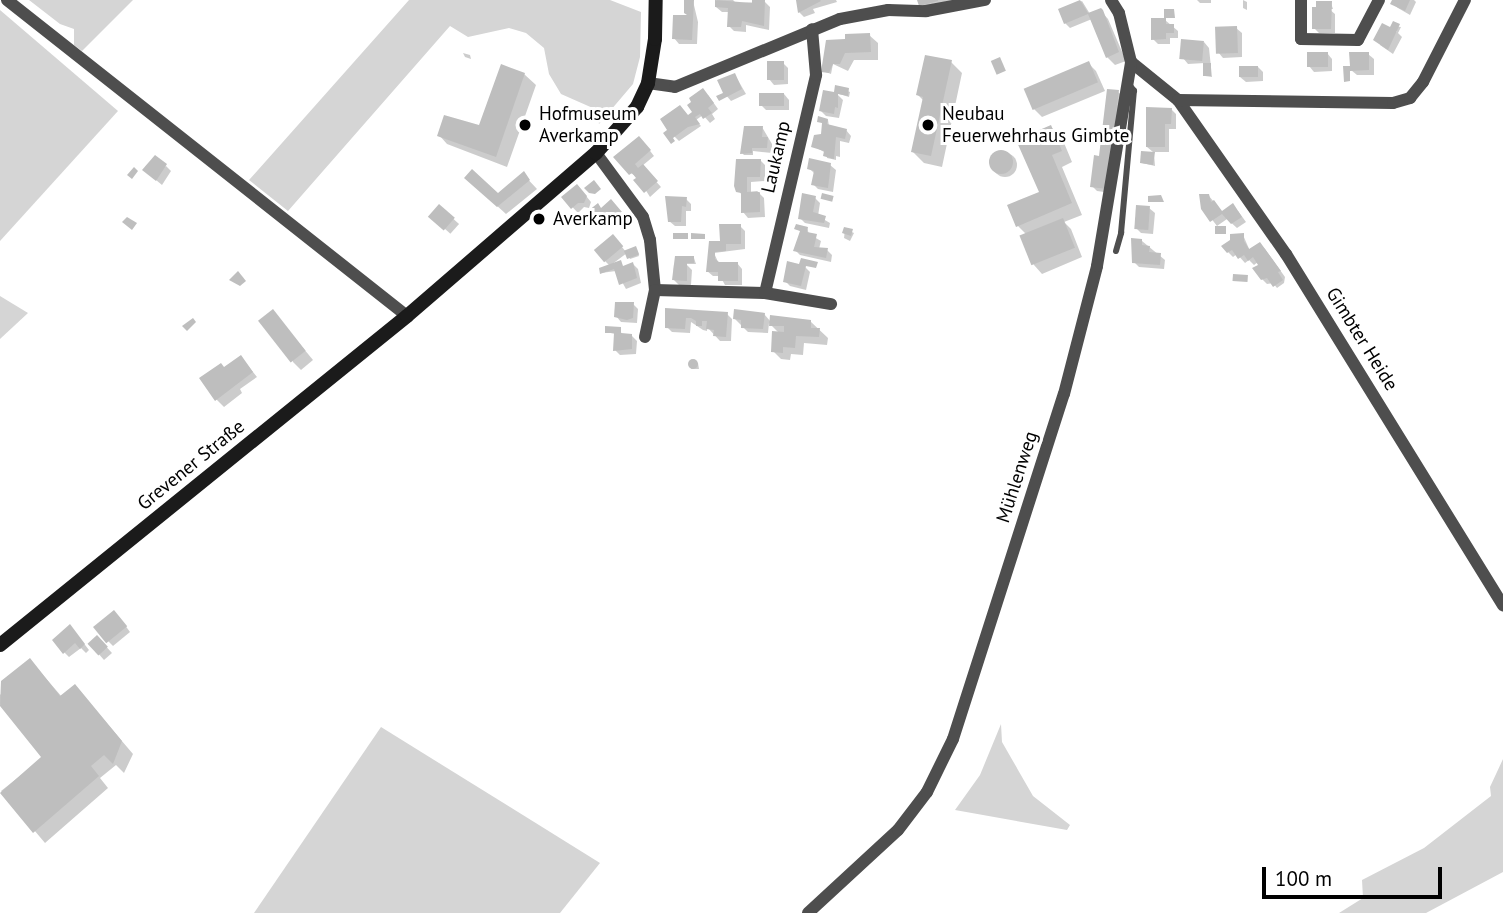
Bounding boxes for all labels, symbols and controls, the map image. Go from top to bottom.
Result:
place label: Hofmuseum Averkamp [539,103,637,147]
place label: Neubau Feuerwehrhaus Gimbte [942,103,1130,147]
marker: Hofmuseum Averkamp [517,117,533,133]
marker: Neubau Feuerwehrhaus Gimbte [920,117,936,133]
street label: Laukamp [757,119,795,195]
place label: Averkamp [553,208,633,230]
marker: Averkamp [531,211,547,227]
street label: Gimbter Heide [1321,283,1403,395]
street label: Grevener Straße [133,415,249,515]
street label: Mühlenweg [992,428,1042,526]
scale bar [1265,853,1445,897]
text: 100 m [1275,865,1332,892]

